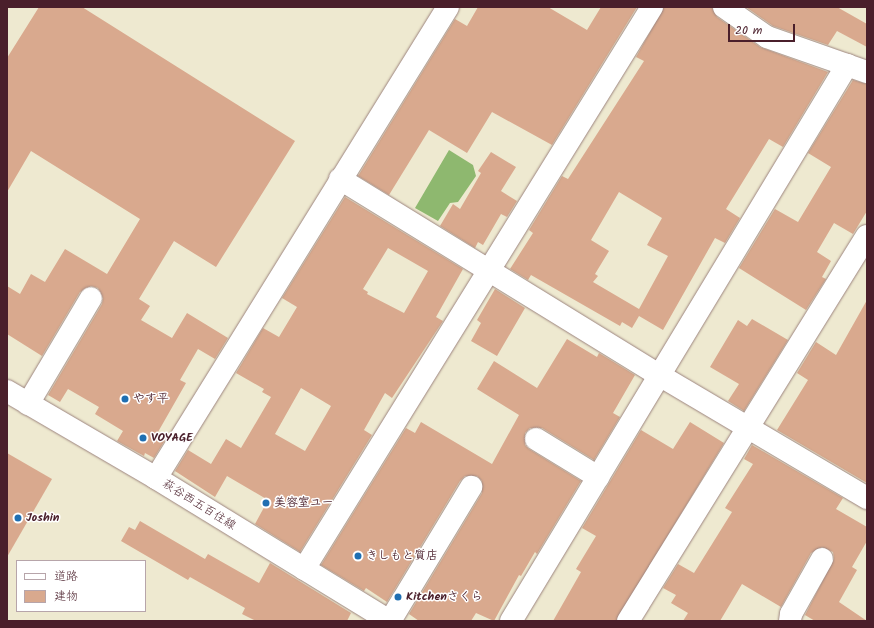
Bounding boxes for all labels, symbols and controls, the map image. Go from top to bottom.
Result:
scale bar [730,16,797,42]
text: 20 m [735,21,762,40]
place label: やす平 [133,392,169,406]
marker: やす平 [120,394,130,404]
place label: VOYAGE [151,431,193,445]
marker: VOYAGE [138,433,148,443]
street label: 萩谷西五百住線 [160,477,238,533]
place label: 美容室ユー [274,496,334,510]
marker: 美容室ユー [261,498,271,508]
place label: Joshin [26,511,59,525]
marker: Joshin [13,513,23,523]
place label: きしもと質店 [366,549,438,563]
marker: きしもと質店 [353,551,363,561]
legend [16,560,146,612]
text: 道路 [54,567,78,586]
text: 建物 [54,587,78,606]
place label: Kitchenさくら [406,590,483,604]
marker: Kitchenさくら [393,592,403,602]

